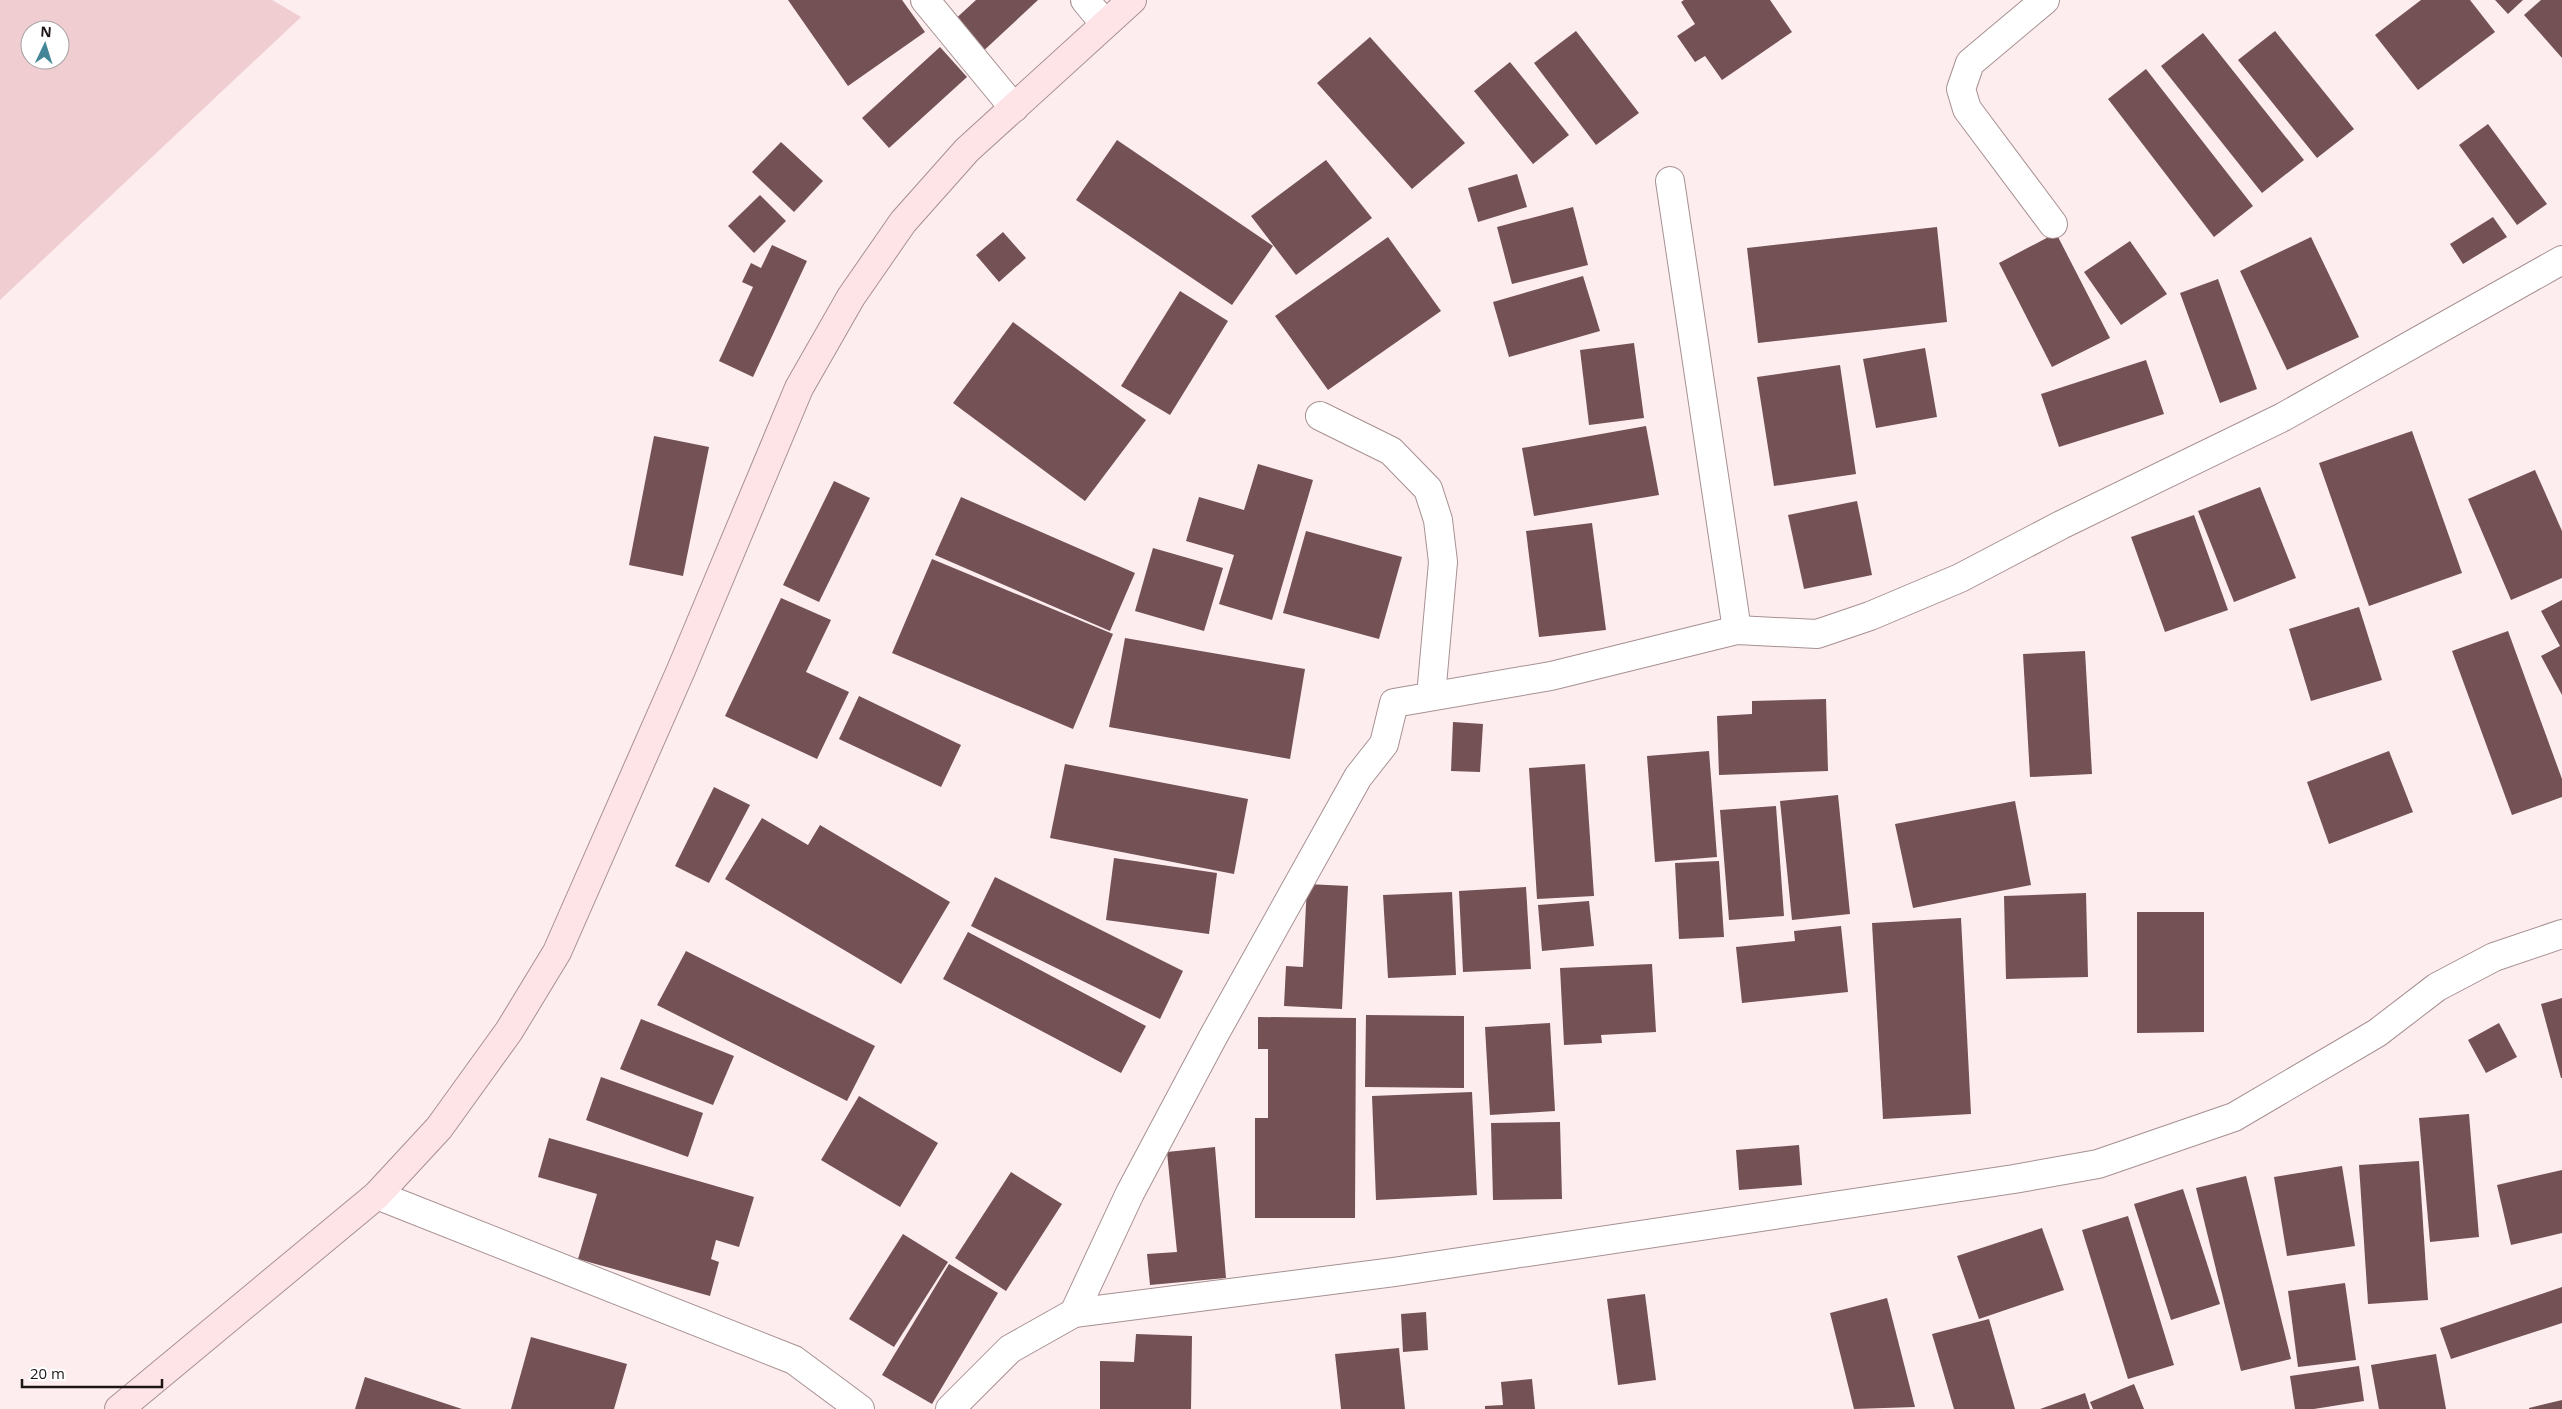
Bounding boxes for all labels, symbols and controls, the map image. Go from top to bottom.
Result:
north arrow [20,20,70,70]
text: N [40,22,52,41]
scale bar [22,1356,162,1388]
text: 20 m [30,1363,65,1383]

